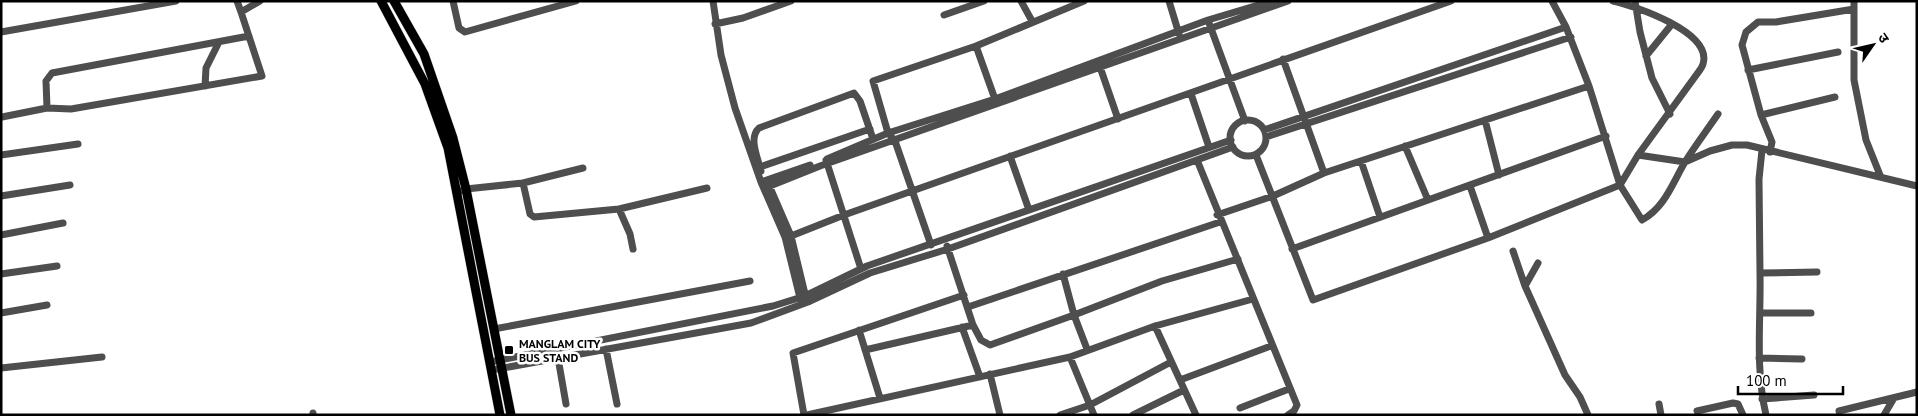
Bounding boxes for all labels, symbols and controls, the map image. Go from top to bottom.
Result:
north arrow [1848,20,1898,70]
text: उ [1874,29,1894,47]
place label: MANGLAM CITY BUS STAND [519,336,601,365]
marker: MANGLAM CITY BUS STAND [503,344,515,356]
scale bar [1738,364,1843,396]
text: 100 m [1746,371,1787,390]

